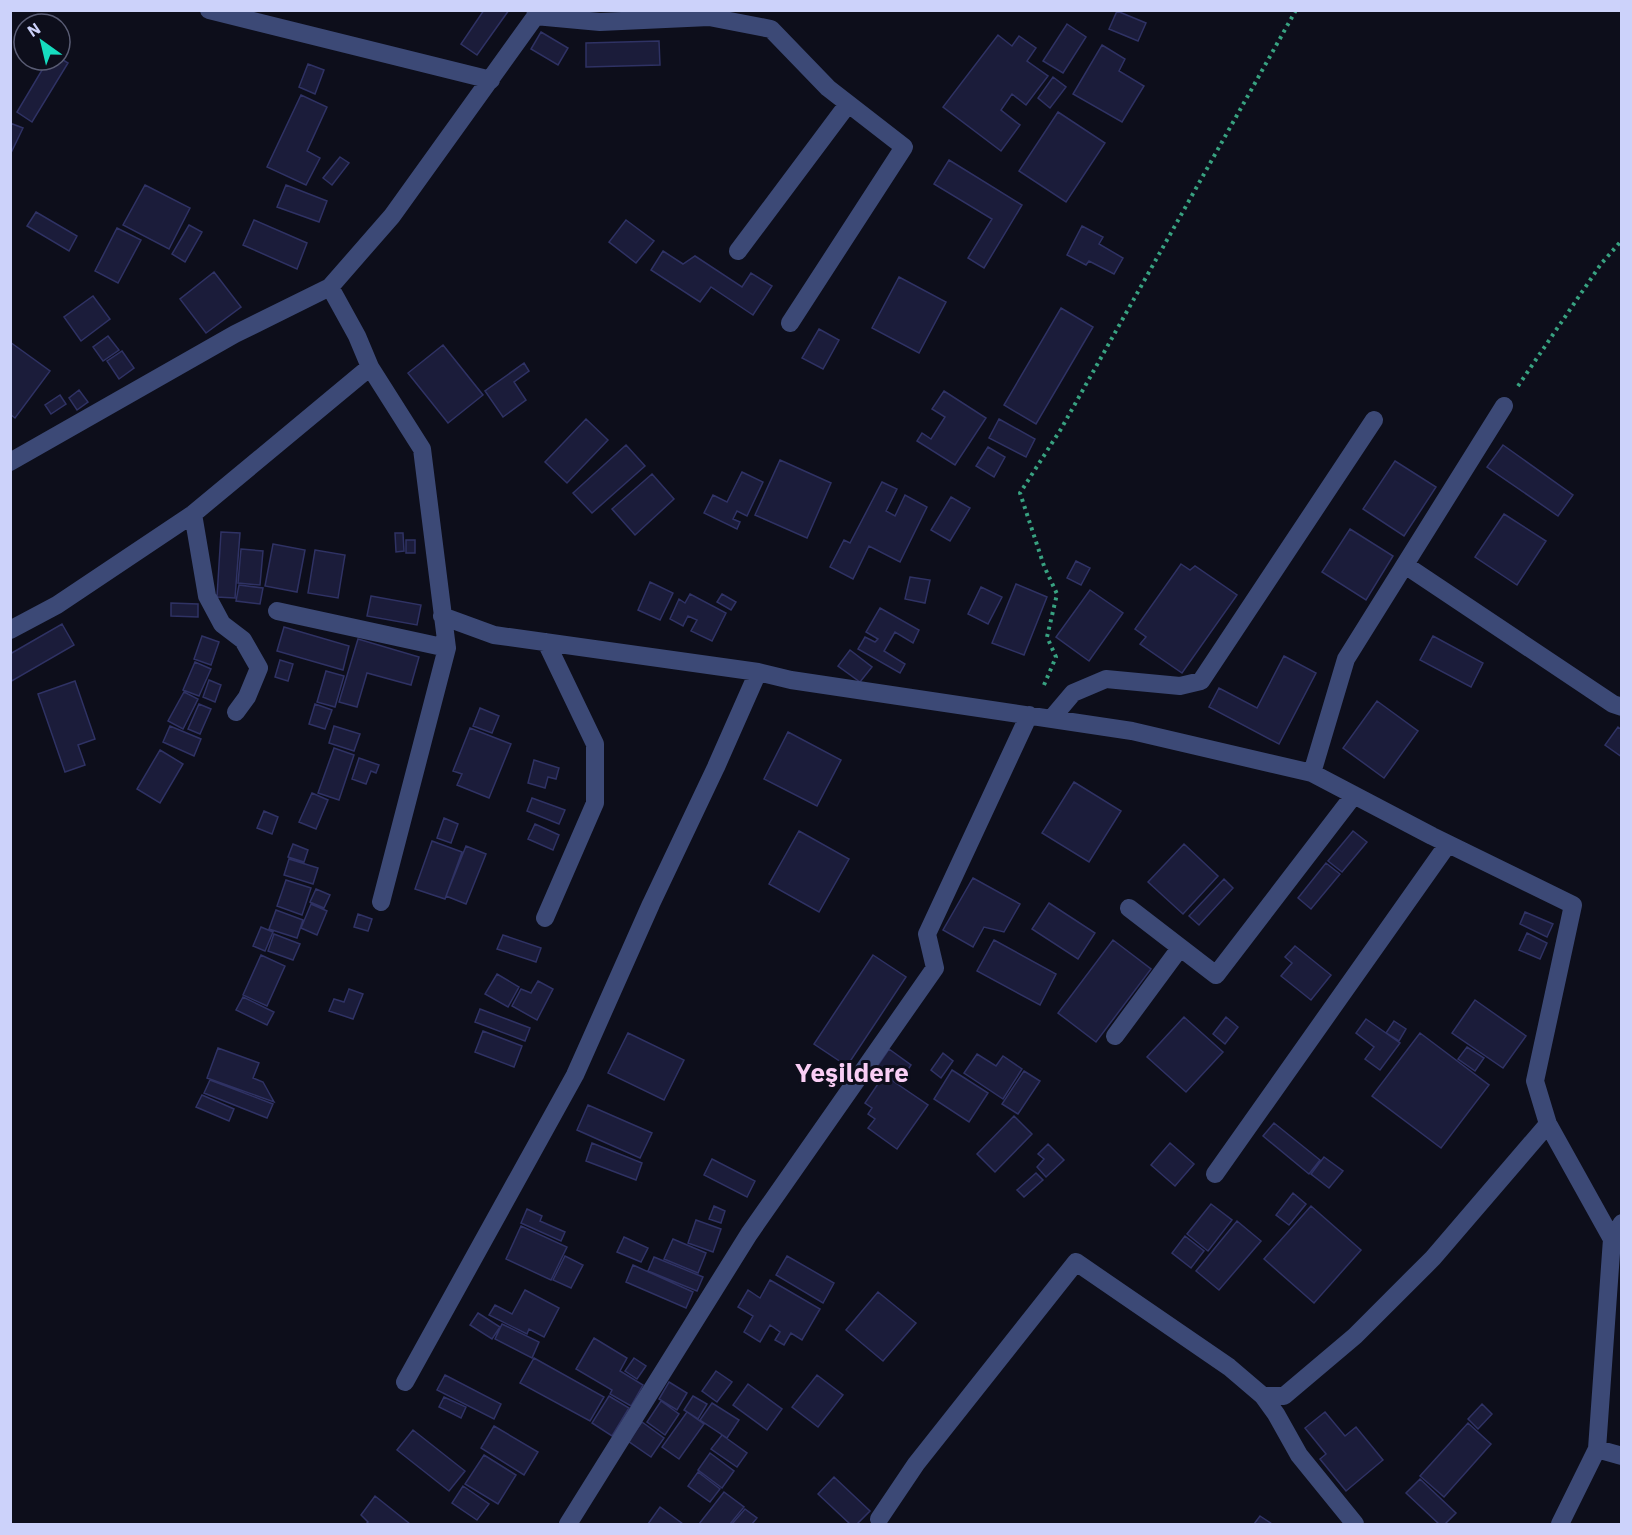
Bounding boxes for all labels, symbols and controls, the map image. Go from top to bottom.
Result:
north arrow [12,12,72,72]
text: N [23,18,44,41]
district label: Yeşildere [795,1055,909,1089]

